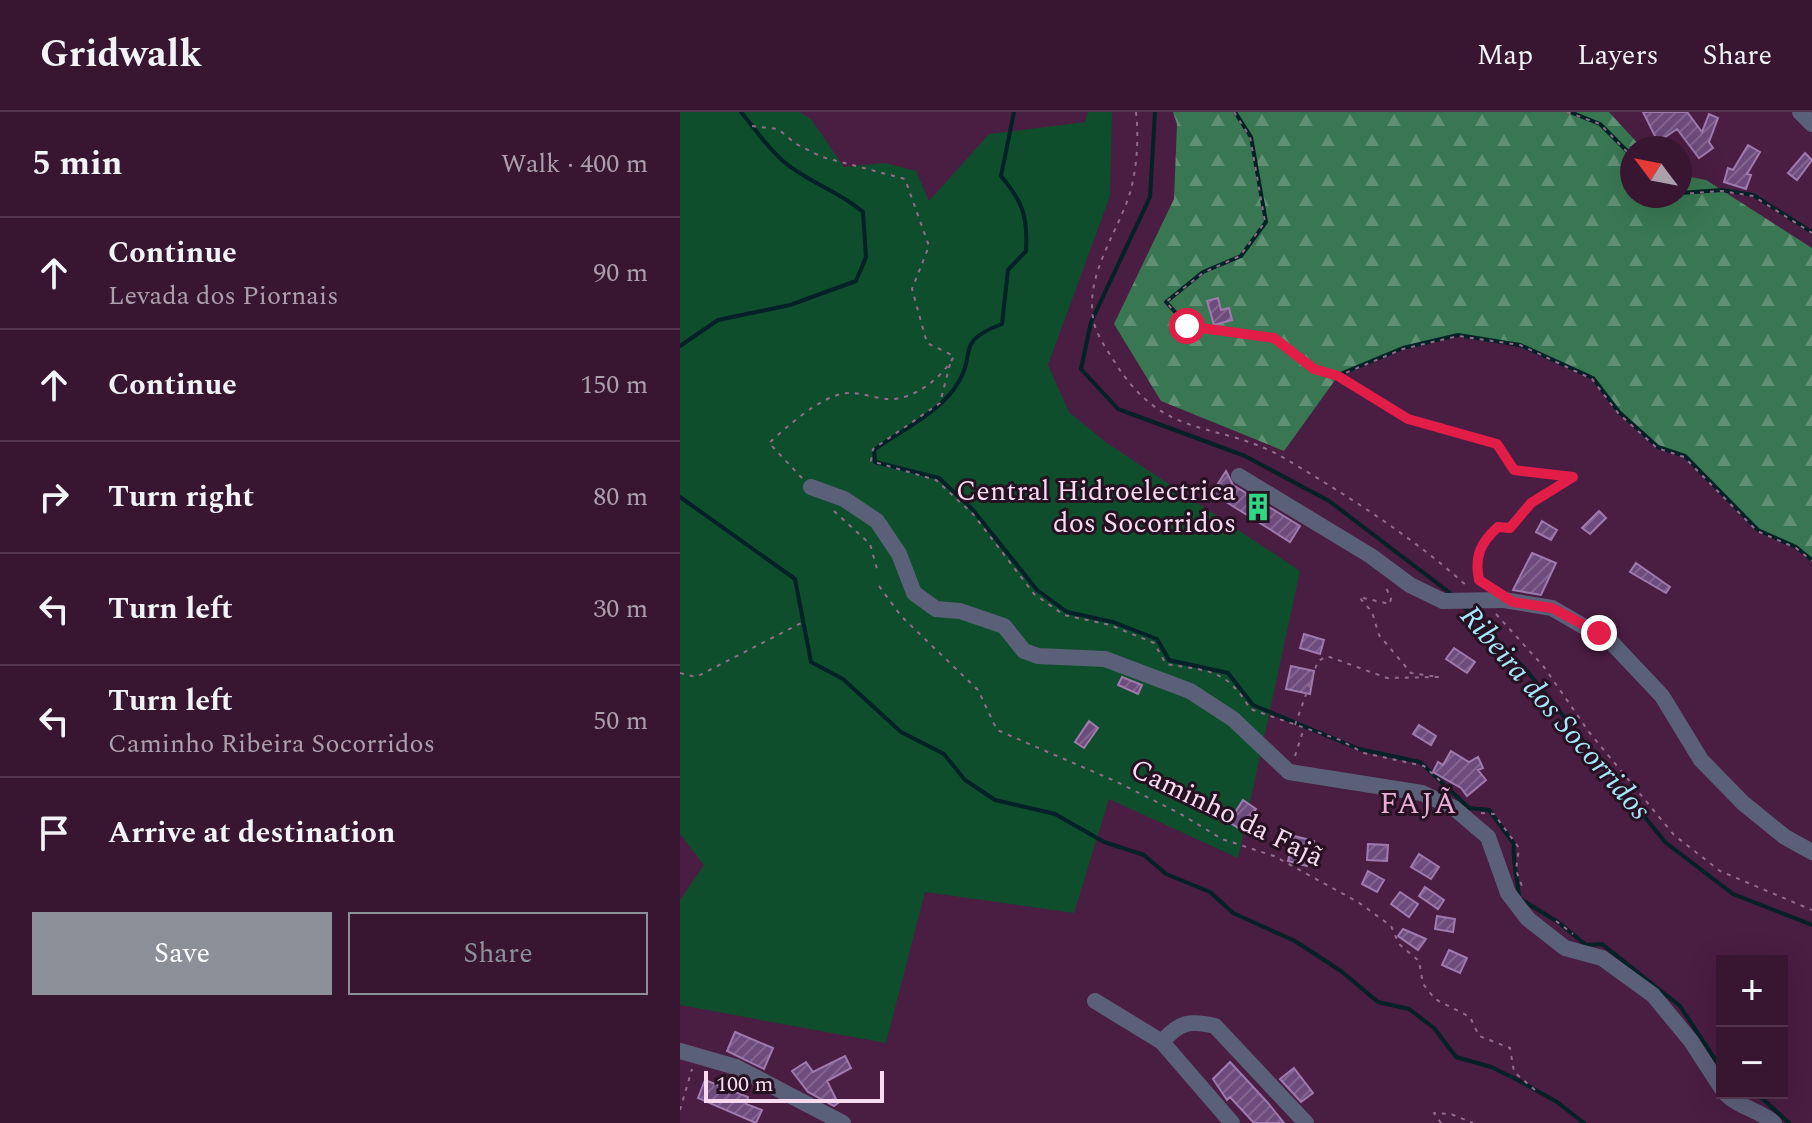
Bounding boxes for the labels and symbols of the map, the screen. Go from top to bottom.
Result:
north arrow [1620,136,1692,208]
route start [1169,308,1205,344]
place label: Central Hidroelectrica dos Socorridos [956,470,1236,545]
building icon: Central Hidroelectrica dos Socorridos [1243,492,1273,522]
water label: Ribeira dos Socorridos [1448,595,1662,831]
route end [1581,615,1617,651]
street label: Caminho da Fajã [1123,748,1331,879]
district label: FAJÃ [1379,781,1459,827]
scale bar [704,1067,884,1103]

